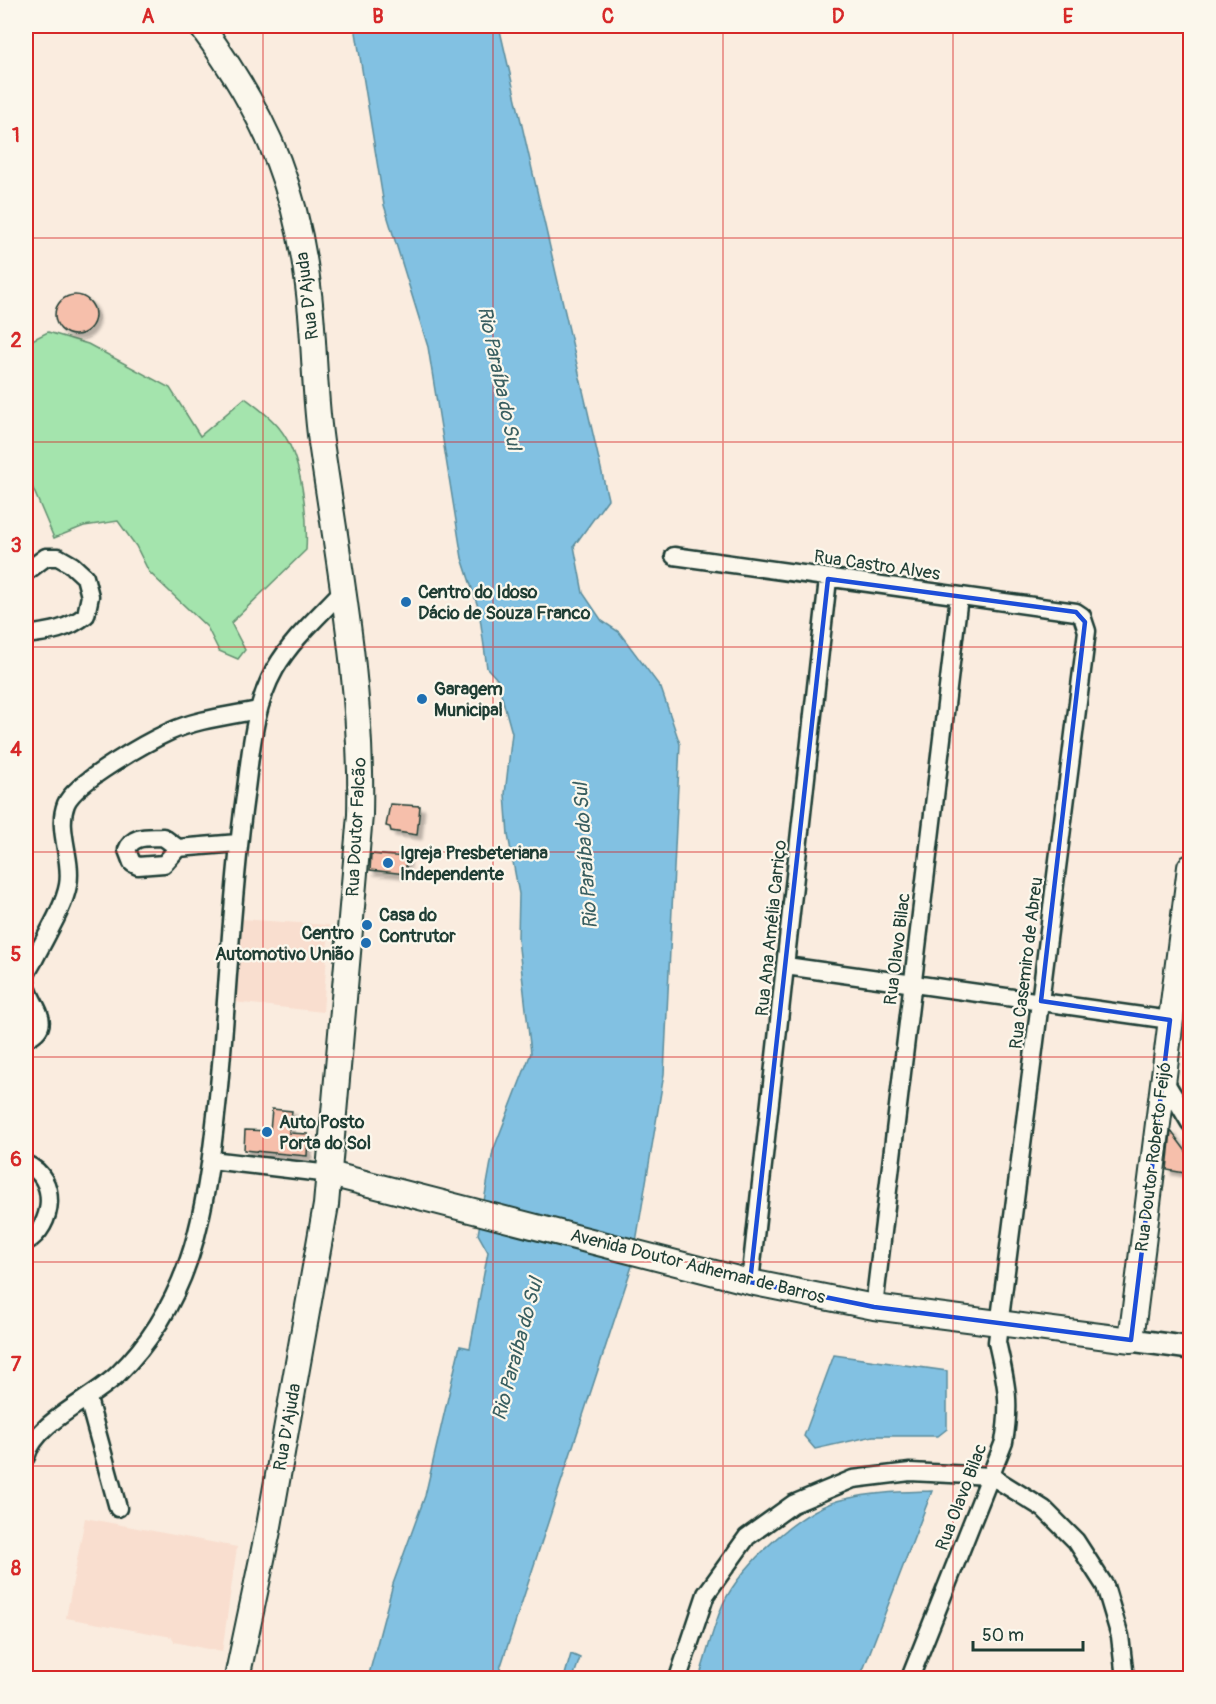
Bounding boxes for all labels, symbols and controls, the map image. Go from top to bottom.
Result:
text: A [142,4,155,29]
text: B [372,4,384,29]
text: C [602,4,614,29]
text: D [832,4,845,29]
text: E [1063,4,1074,29]
text: 1 [12,123,20,148]
street label: Rua D'Ajuda [291,251,324,341]
water label: Rio Paraíba do Sul [472,304,527,454]
text: 2 [10,328,22,353]
text: 3 [10,533,22,558]
street label: Rua Castro Alves [812,545,941,586]
place label: Centro do Idoso Dácio de Souza Franco [418,581,591,625]
marker: Centro do Idoso Dácio de Souza Franco [399,595,413,609]
place label: Garagem Municipal [434,678,503,722]
marker: Garagem Municipal [415,692,429,706]
text: 4 [10,737,22,762]
street label: Rua Doutor Falcão [341,756,372,897]
water label: Rio Paraíba do Sul [568,780,603,930]
street label: Rua Ana Amélia Carriço [751,838,792,1017]
place label: Igreja Presbeteriana Independente [400,842,549,886]
marker: Igreja Presbeteriana Independente [381,856,395,870]
street label: Rua Casemiro de Abreu [1005,876,1048,1050]
street label: Rua Olavo Bilac [879,892,916,1006]
place label: Casa do Contrutor [379,904,456,948]
marker: Casa do Contrutor [360,918,374,932]
place label: Centro Automotivo União [215,922,354,966]
marker: Centro Automotivo União [359,936,373,950]
text: 5 [11,942,22,967]
street label: Rua Doutor Roberto Feijó [1130,1061,1177,1253]
place label: Auto Posto Porta do Sol [279,1111,371,1155]
marker: Auto Posto Porta do Sol [260,1125,274,1139]
text: 6 [10,1147,22,1172]
street label: Avenida Doutor Adhemar de Barros [568,1224,828,1309]
water label: Rio Paraíba do Sul [486,1273,549,1423]
text: 7 [11,1352,22,1377]
street label: Rua D'Ajuda [268,1382,306,1473]
street label: Rua Olavo Bilac [931,1440,992,1554]
text: 8 [11,1556,21,1581]
scale bar [973,1614,1082,1652]
text: 50 m [982,1624,1024,1647]

